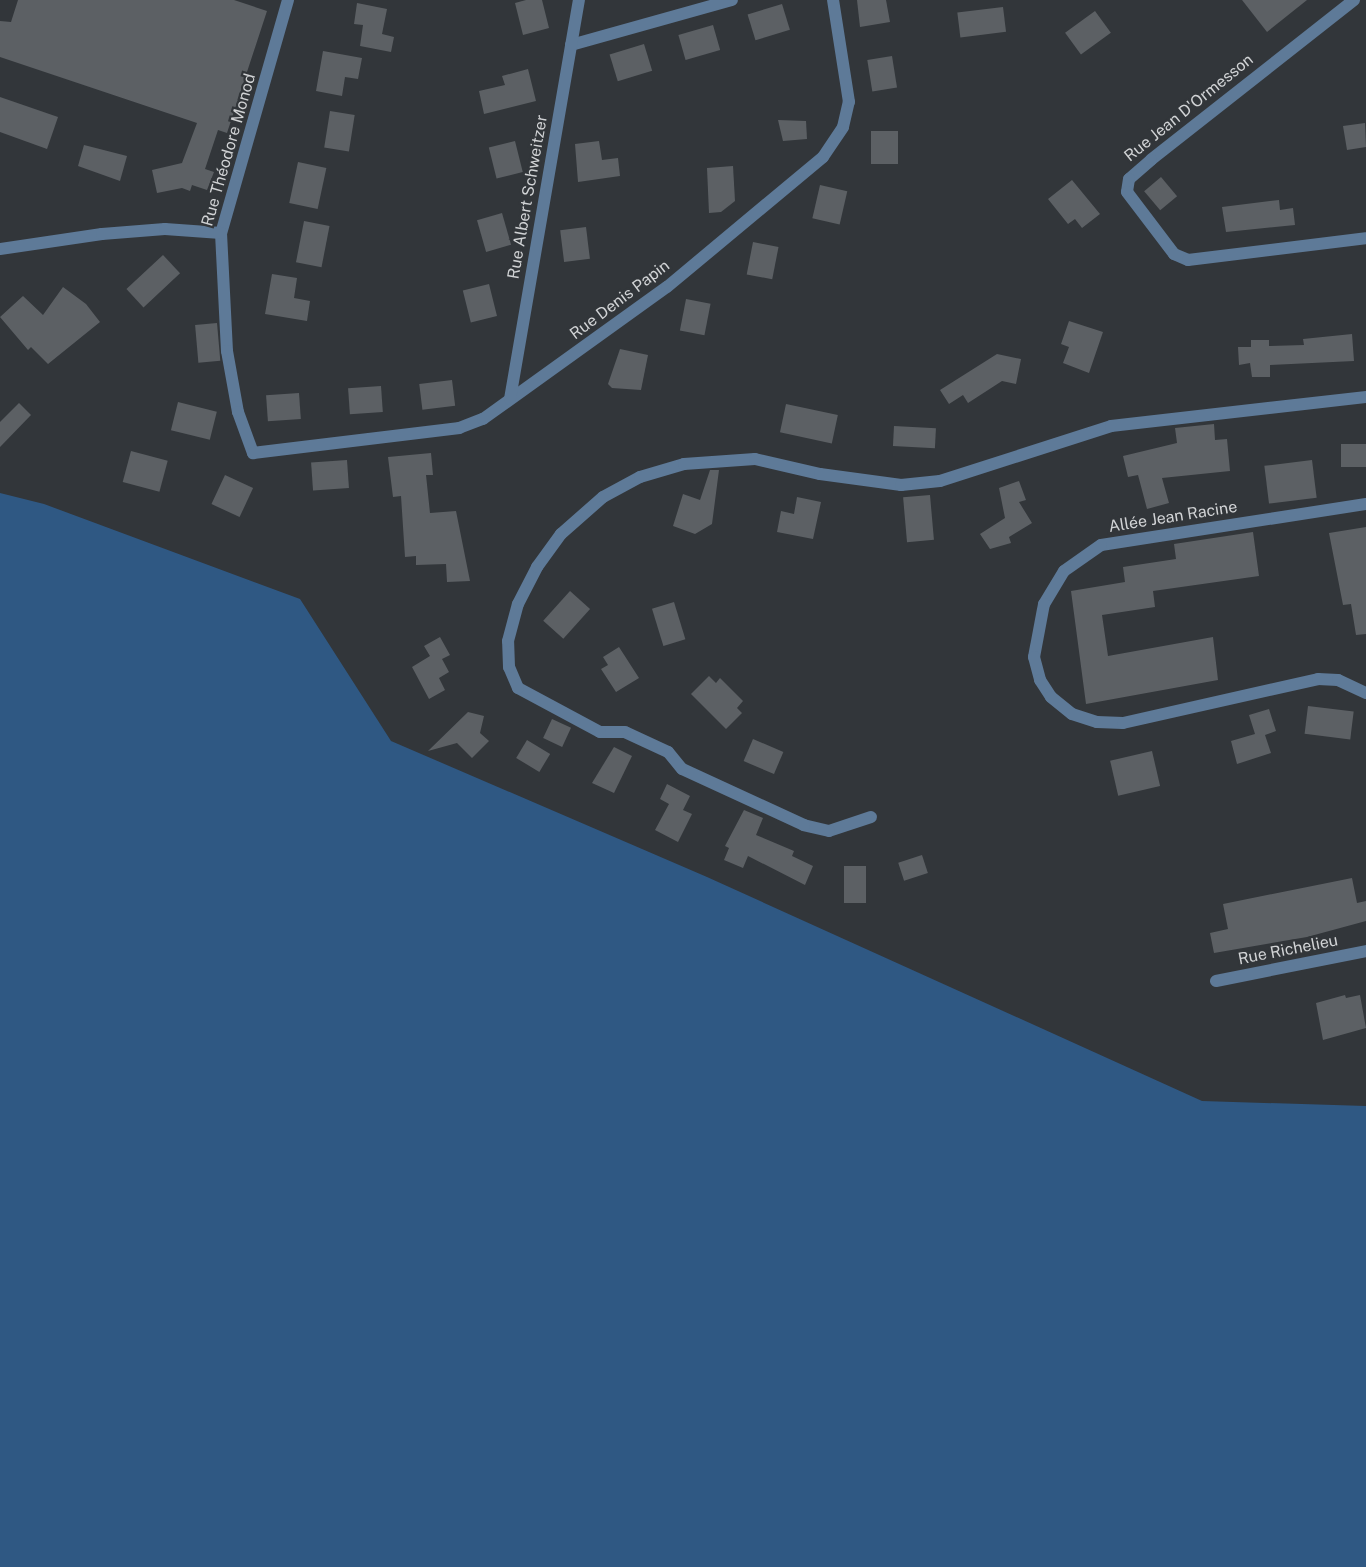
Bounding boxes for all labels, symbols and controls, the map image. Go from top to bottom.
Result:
street label: Rue Jean D'Ormesson [1121,50,1257,166]
street label: Rue Théodore Monod [198,71,260,229]
street label: Rue Albert Schweitzer [504,113,552,281]
street label: Rue Denis Papin [566,256,674,344]
street label: Allée Jean Racine [1107,497,1239,537]
street label: Rue Richelieu [1236,931,1340,969]

